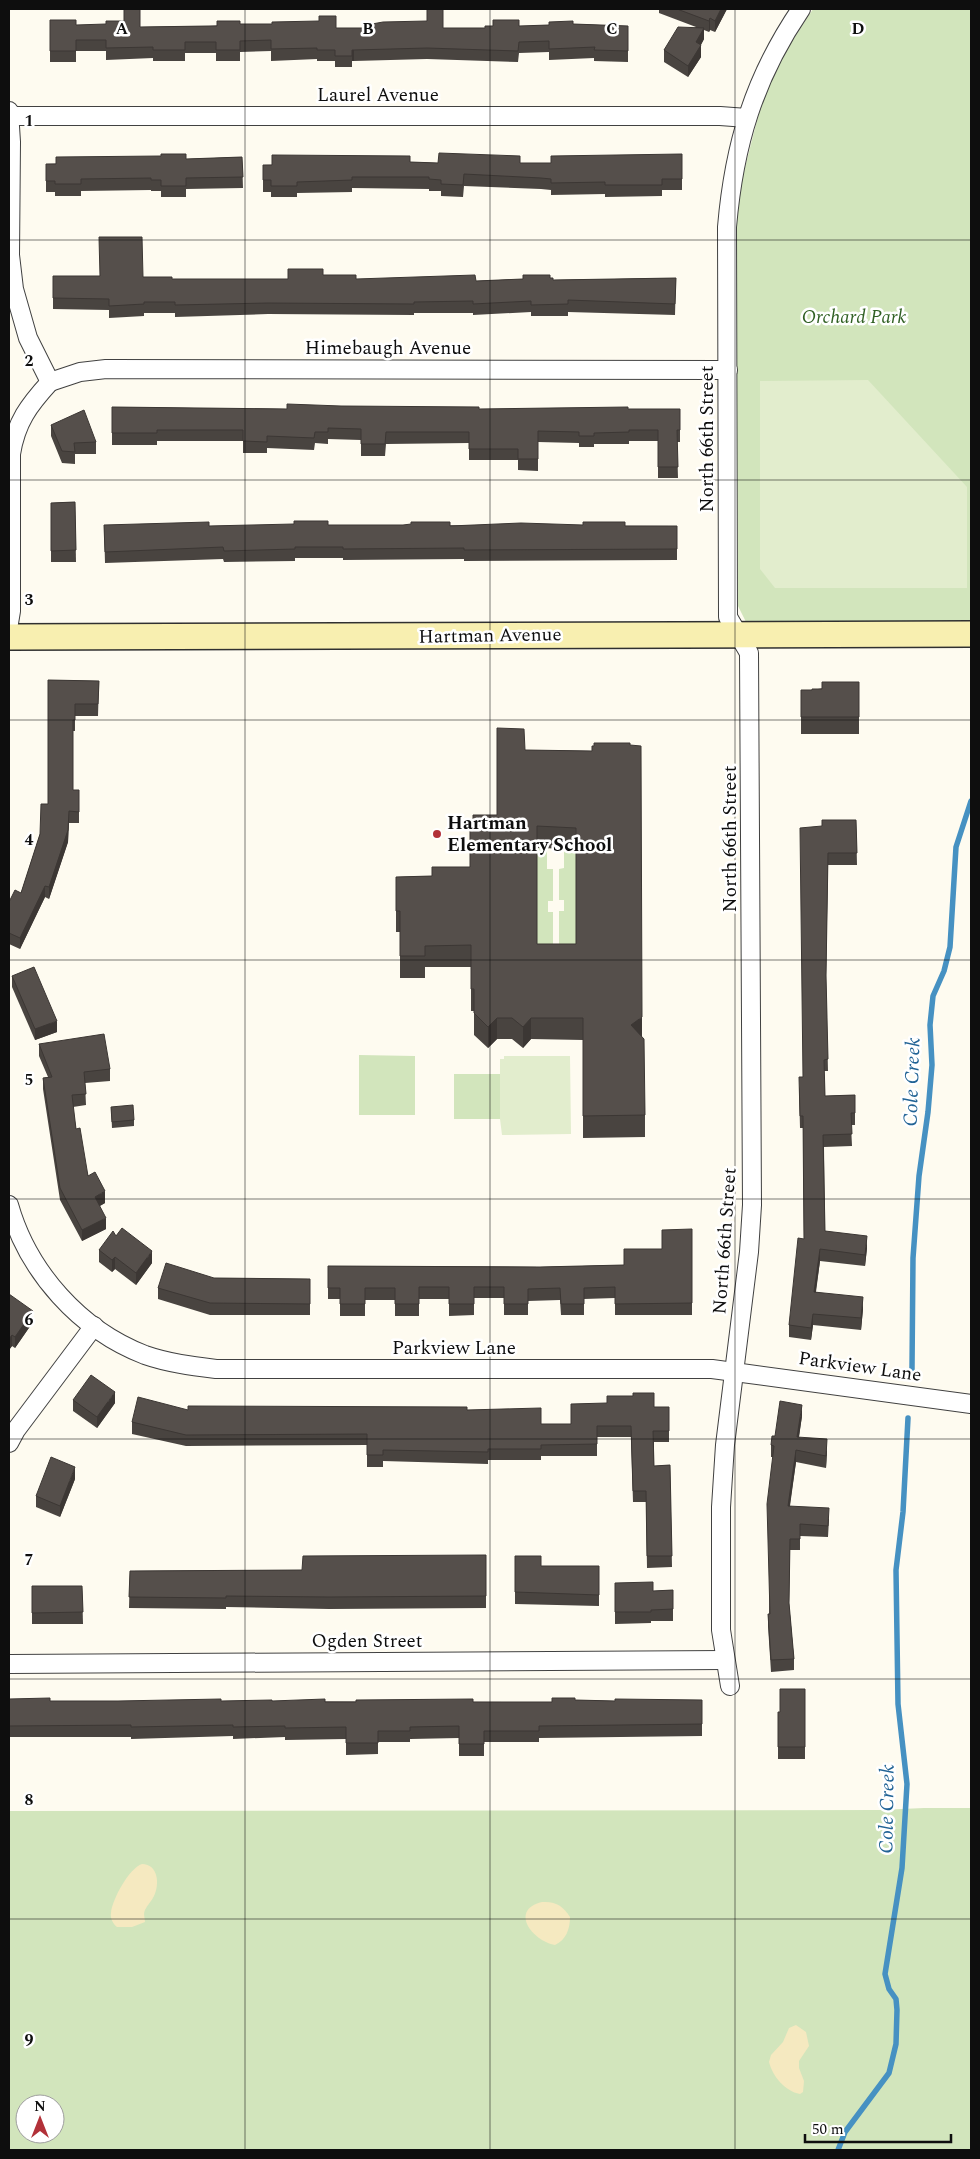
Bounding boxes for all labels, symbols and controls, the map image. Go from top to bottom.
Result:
text: A [116,17,129,41]
text: B [362,17,374,41]
text: C [606,17,618,41]
text: D [852,17,865,41]
street label: Laurel Avenue [317,81,439,110]
text: 1 [25,109,33,133]
park label: Orchard Park [802,303,906,332]
street label: Himebaugh Avenue [305,334,471,363]
text: 2 [25,349,34,373]
street label: North 66th Street [693,365,722,512]
text: 3 [25,588,34,612]
street label: Hartman Avenue [418,620,562,652]
street label: North 66th Street [716,765,745,912]
place label: Hartman Elementary School [447,809,612,860]
text: 4 [25,828,34,852]
marker: Hartman Elementary School [431,828,443,840]
water label: Cole Creek [895,1036,929,1127]
text: 5 [25,1068,33,1092]
street label: North 66th Street [705,1166,745,1315]
text: 6 [25,1308,34,1332]
street label: Parkview Lane [392,1334,516,1363]
street label: Parkview Lane [797,1344,923,1390]
text: 7 [25,1548,34,1572]
street label: Ogden Street [312,1627,423,1656]
water label: Cole Creek [871,1763,903,1854]
text: 8 [25,1788,34,1812]
text: 9 [25,2028,34,2052]
north arrow [15,2094,65,2144]
text: N [34,2096,46,2117]
scale bar [805,2112,951,2144]
text: 50 m [812,2118,844,2141]

